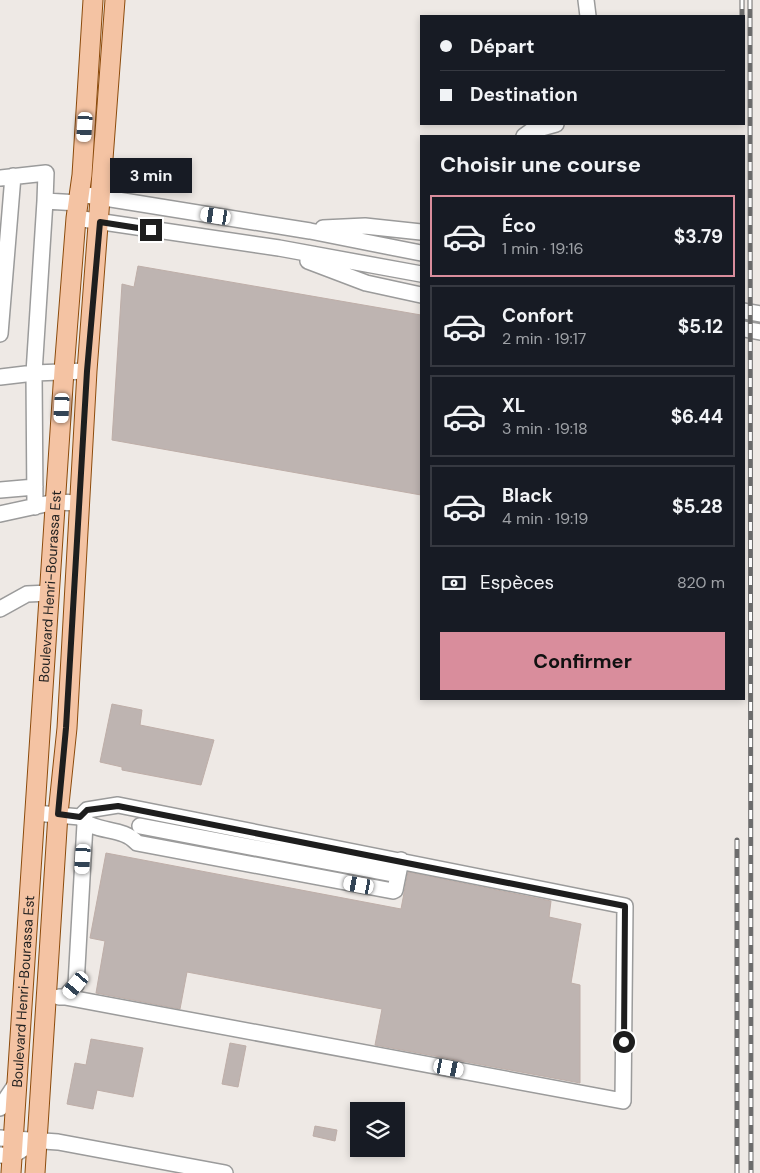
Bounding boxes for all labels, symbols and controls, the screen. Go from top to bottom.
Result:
text: Départ [470,34,534,59]
text: Destination [470,82,578,107]
car [76,112,93,142]
text: Choisir une course [440,150,641,179]
callout: 3 min [110,158,192,192]
text: 3 min [130,165,172,186]
car [200,206,231,226]
text: Éco [502,213,536,238]
icon: car [442,214,487,259]
route end [140,219,162,241]
text: $3.79 [674,224,723,249]
text: 1 min · 19:16 [502,238,584,259]
text: Confort [502,303,574,328]
icon: car [442,304,487,349]
text: $5.12 [678,314,723,339]
text: 2 min · 19:17 [502,328,586,349]
car [53,393,70,423]
text: XL [502,393,525,418]
icon: car [442,394,487,439]
text: $6.44 [671,404,723,429]
text: 3 min · 19:18 [502,418,588,439]
text: Black [502,483,553,508]
icon: car [442,484,487,529]
street label: Boulevard Henri-Bourassa Est [34,490,65,683]
text: $5.28 [672,494,723,519]
text: 4 min · 19:19 [502,508,588,529]
icon: cash [440,569,468,597]
text: Espèces [480,570,554,595]
text: 820 m [677,572,725,593]
button: Confirmer [440,632,725,690]
car [74,844,91,874]
car [342,875,375,895]
street label: Boulevard Henri-Bourassa Est [8,895,38,1088]
car [60,969,91,1001]
route start [613,1031,635,1053]
car [432,1058,465,1078]
map controls [350,1102,405,1157]
button: layers [350,1102,405,1157]

